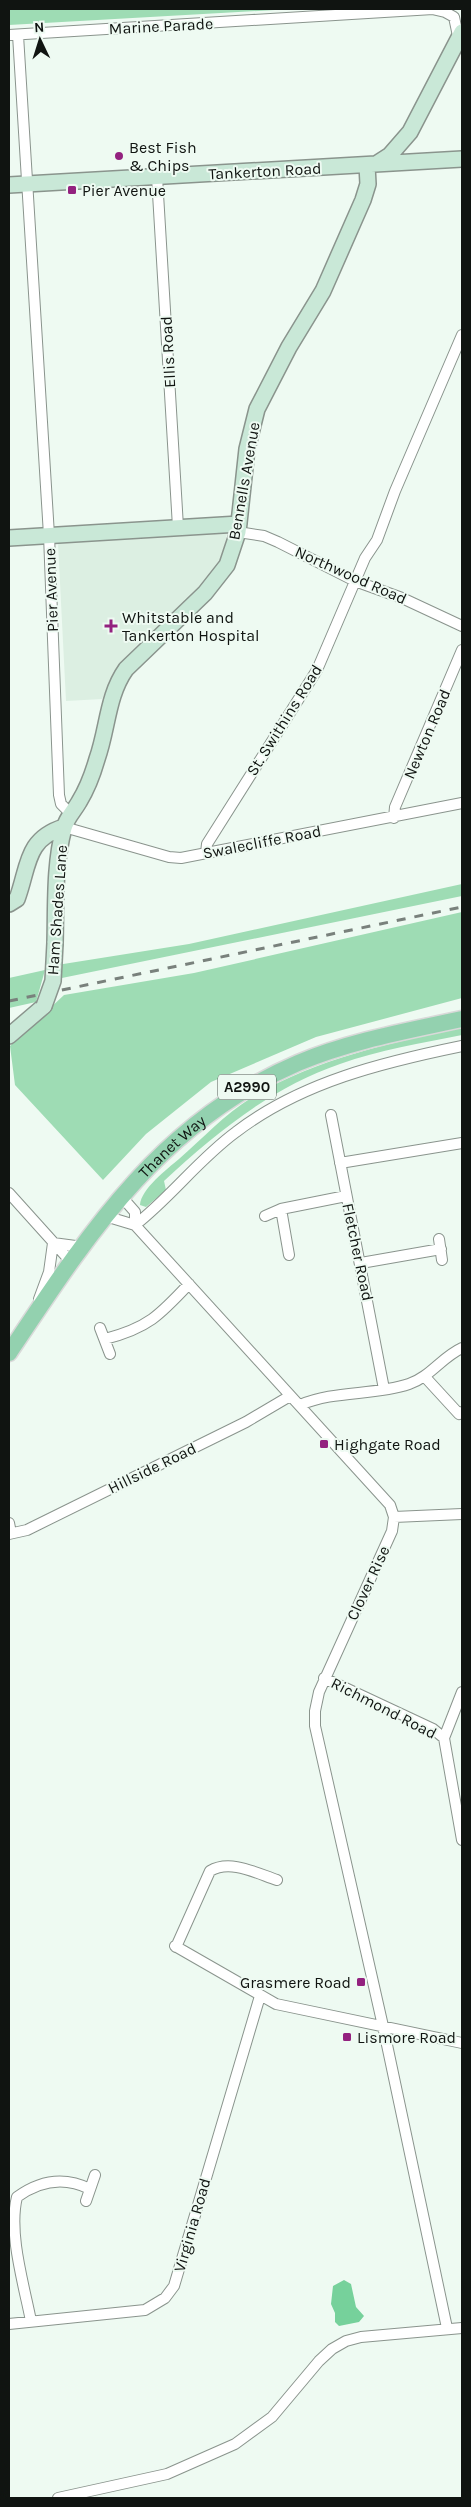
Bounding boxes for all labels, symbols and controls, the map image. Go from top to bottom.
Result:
street label: Marine Parade [108,14,214,38]
north arrow [15,15,65,65]
text: N [34,19,45,36]
place label: Best Fish & Chips [129,138,197,175]
marker: Best Fish & Chips [113,150,125,162]
street label: Tankerton Road [208,159,322,183]
place label: Pier Avenue [82,181,166,200]
marker: Pier Avenue [66,184,78,196]
street label: Ellis Road [157,316,179,388]
street label: Bennells Avenue [224,421,264,541]
street label: Northwood Road [292,542,410,608]
street label: Pier Avenue [40,548,62,632]
place label: Whitstable and Tankerton Hospital [122,608,260,645]
marker: Whitstable and Tankerton Hospital [104,619,118,633]
street label: St. Swithins Road [242,661,326,779]
street label: Newton Road [400,686,454,782]
street label: Swalecliffe Road [201,821,323,863]
street label: Ham Shades Lane [43,844,71,976]
road number: A2990 [218,1074,276,1100]
street label: Thanet Way [134,1110,209,1182]
street label: Fletcher Road [338,1201,378,1303]
place label: Highgate Road [334,1435,441,1454]
street label: Hillside Road [105,1438,199,1498]
marker: Highgate Road [318,1438,330,1450]
street label: Clover Rise [342,1543,394,1623]
street label: Richmond Road [328,1673,440,1743]
place label: Grasmere Road [240,1973,351,1992]
marker: Grasmere Road [355,1976,367,1988]
place label: Lismore Road [357,2028,456,2047]
marker: Lismore Road [341,2031,353,2043]
street label: Virginia Road [170,2176,214,2274]

